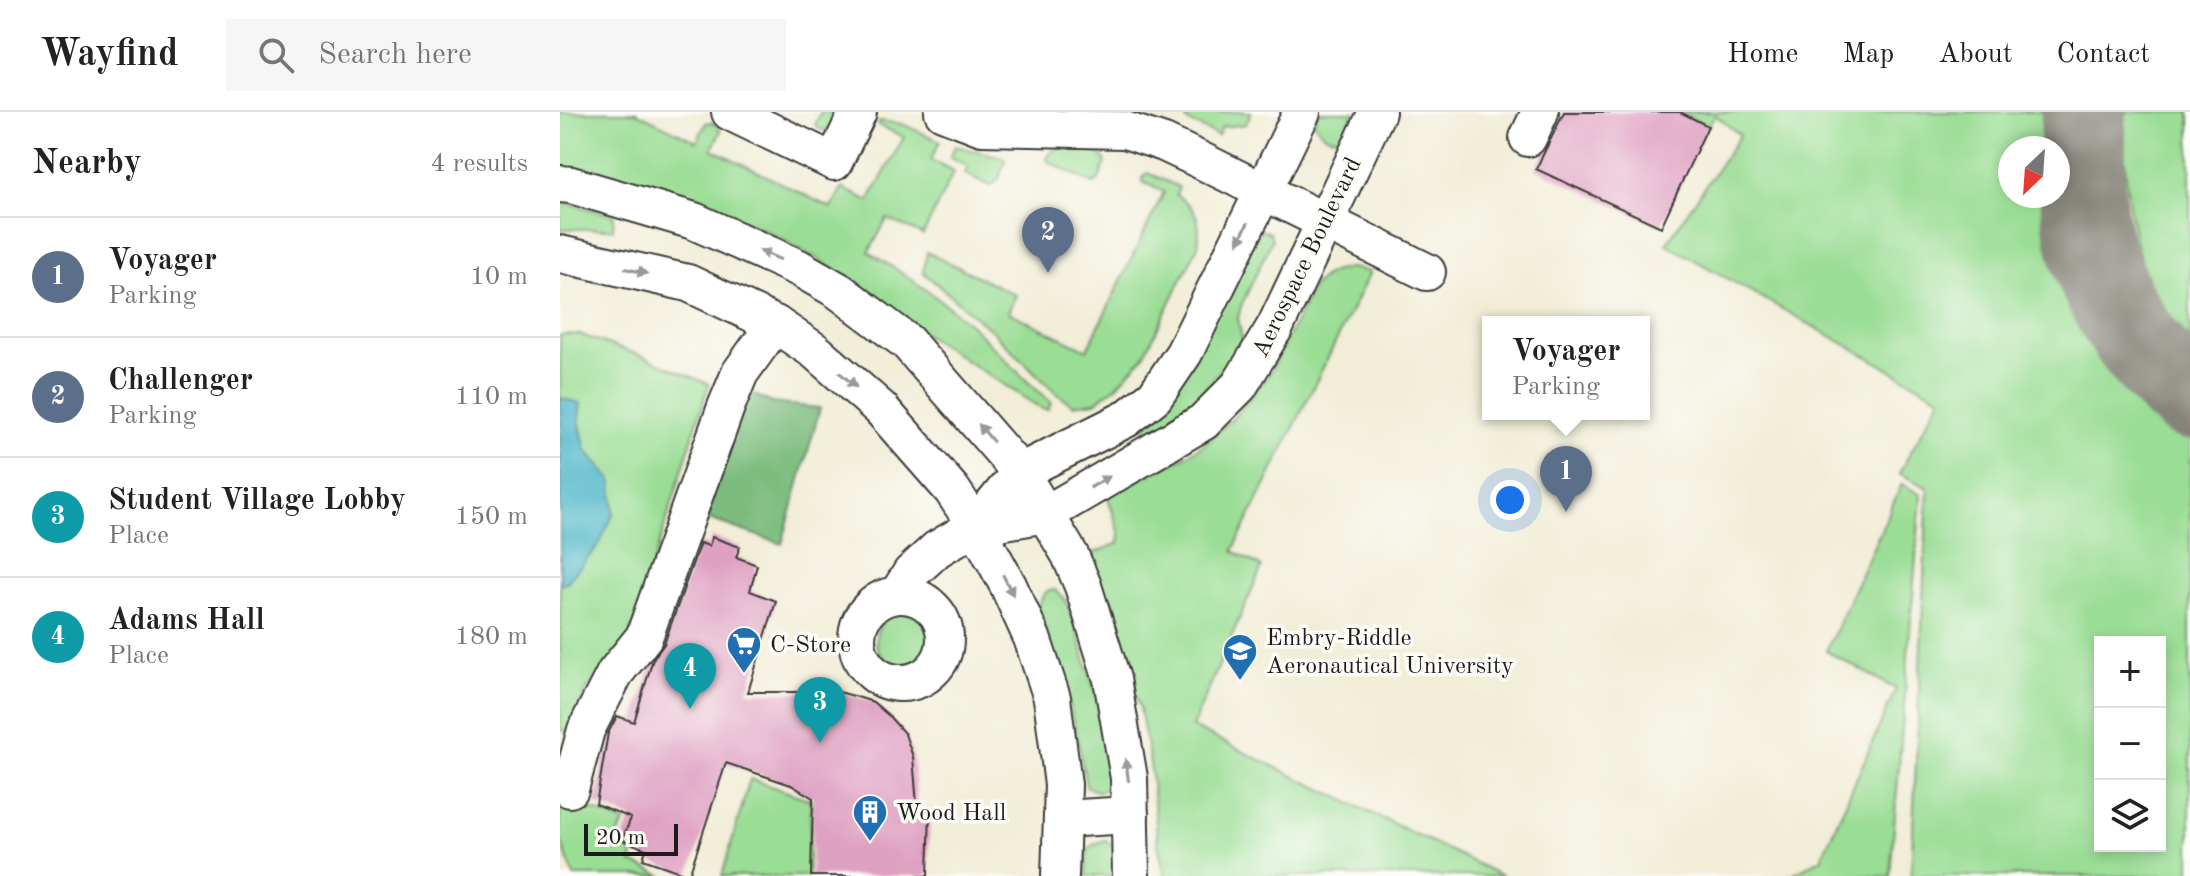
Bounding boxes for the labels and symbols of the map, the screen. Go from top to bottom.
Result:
north arrow [1998,136,2070,208]
street label: Aerospace Boulevard [1249,154,1367,362]
pin: 2 [1022,207,1074,273]
one-way arrow [1236,221,1250,244]
one-way arrow [758,248,782,262]
one-way arrow [624,265,649,278]
one-way arrow [837,371,857,388]
one-way arrow [978,423,995,443]
pin: 1 [1540,446,1592,512]
one-way arrow [1089,475,1112,489]
your location [1490,480,1530,520]
one-way arrow [1001,573,1015,597]
supermarket icon: C-Store [725,625,763,675]
place label: Embry-Riddle Aeronautical University [1266,627,1514,679]
school or university icon: Embry-Riddle Aeronautical University [1221,632,1259,682]
place label: C-Store [770,634,851,658]
pin: 4 [664,643,716,709]
pin: 3 [794,677,846,743]
one-way arrow [1120,757,1133,782]
building icon: Wood Hall [851,793,889,843]
place label: Wood Hall [896,802,1006,826]
scale bar [584,820,678,856]

